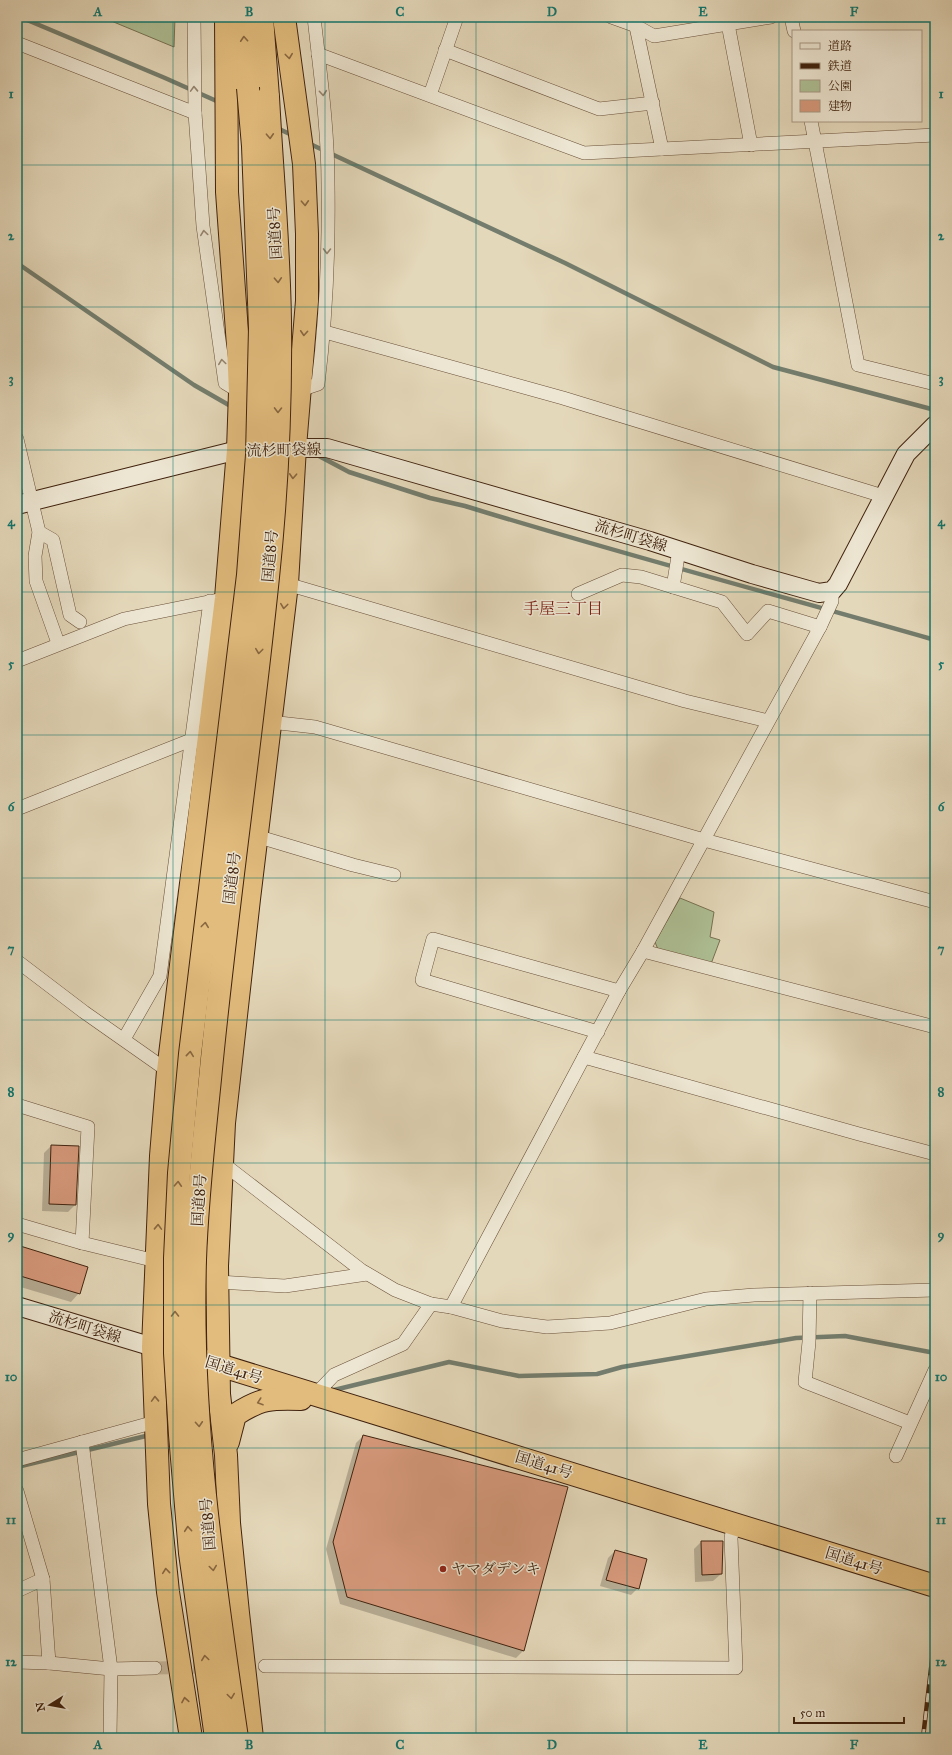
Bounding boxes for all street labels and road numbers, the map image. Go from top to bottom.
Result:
street label: 国道8号 [265,206,285,260]
street label: 流杉町袋線 [246,440,322,460]
street label: 流杉町袋線 [592,516,670,556]
street label: 国道8号 [259,529,281,583]
street label: 国道8号 [220,851,244,905]
street label: 国道8号 [188,1173,210,1227]
street label: 流杉町袋線 [46,1307,124,1347]
street label: 国道41号 [203,1353,265,1387]
street label: 国道41号 [513,1448,575,1482]
street label: 国道8号 [197,1497,219,1551]
street label: 国道41号 [823,1544,885,1578]

